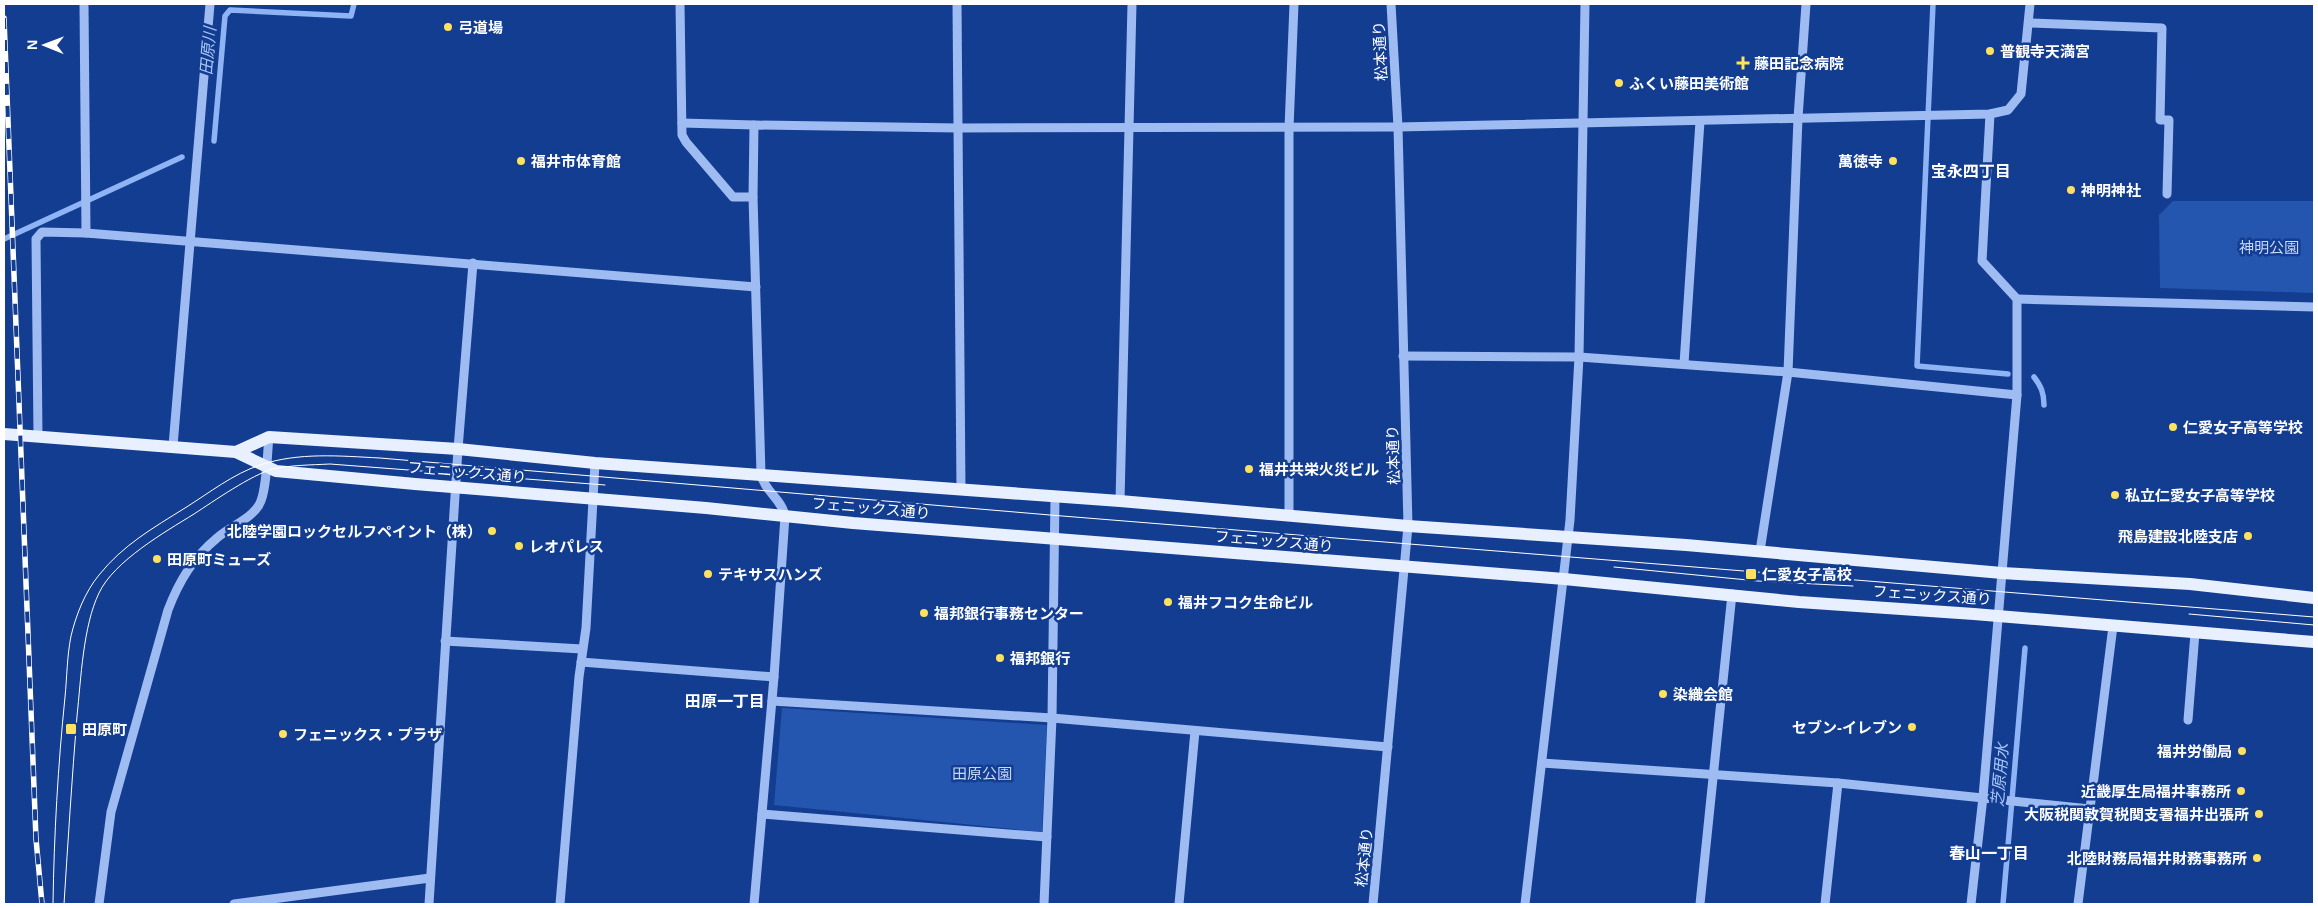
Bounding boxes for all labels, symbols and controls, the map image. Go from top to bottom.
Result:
place label: 弓道場 [458,19,503,36]
north arrow [20,20,70,70]
marker: 弓道場 [442,21,454,33]
street label: 松本通り [1370,21,1390,81]
water label: 田原川 [197,24,219,76]
text: N [24,40,40,50]
place label: 普観寺天満宮 [2000,43,2090,60]
marker: 普観寺天満宮 [1984,45,1996,57]
place label: 藤田記念病院 [1754,55,1844,72]
marker: 藤田記念病院 [1736,56,1750,70]
place label: ふくい藤田美術館 [1629,75,1749,92]
marker: ふくい藤田美術館 [1613,77,1625,89]
place label: 福井市体育館 [530,153,621,170]
place label: 萬徳寺 [1838,153,1883,170]
marker: 福井市体育館 [515,155,527,167]
marker: 萬徳寺 [1887,155,1899,167]
district label: 宝永四丁目 [1931,163,2011,180]
place label: 神明神社 [2080,182,2141,199]
marker: 神明神社 [2065,184,2077,196]
park label: 神明公園 [2239,239,2299,256]
place label: 仁愛女子高等学校 [2183,419,2303,436]
marker: 仁愛女子高等学校 [2167,421,2179,433]
street label: 松本通り [1383,425,1403,485]
street label: フェニックス通り [407,458,527,486]
place label: 福井共栄火災ビル [1258,461,1379,478]
marker: 福井共栄火災ビル [1243,463,1255,475]
place label: 私立仁愛女子高等学校 [2125,487,2275,504]
marker: 私立仁愛女子高等学校 [2109,489,2121,501]
street label: フェニックス通り [811,494,931,522]
place label: 北陸学園ロックセルフペイント（株） [227,523,482,540]
marker: 北陸学園ロックセルフペイント（株） [486,525,498,537]
street label: フェニックス通り [1214,527,1334,555]
place label: 飛島建設北陸支店 [2118,528,2238,545]
marker: 飛島建設北陸支店 [2242,530,2254,542]
place label: レオパレス [529,538,604,555]
marker: レオパレス [513,540,525,552]
place label: 田原町ミューズ [167,551,271,568]
marker: 田原町ミューズ [151,553,163,565]
place label: テキサスハンズ [718,566,822,583]
place label: 仁愛女子高校 [1762,566,1852,583]
marker: 仁愛女子高校 [1744,567,1758,581]
marker: テキサスハンズ [702,568,714,580]
street label: フェニックス通り [1872,582,1992,608]
place label: 福井フコク生命ビル [1177,594,1313,611]
marker: 福井フコク生命ビル [1162,596,1174,608]
place label: 福邦銀行事務センター [933,605,1084,622]
marker: 福邦銀行事務センター [918,607,930,619]
place label: 福邦銀行 [1009,650,1070,667]
marker: 福邦銀行 [994,652,1006,664]
place label: 染織会館 [1673,686,1733,703]
marker: 染織会館 [1657,688,1669,700]
district label: 田原一丁目 [685,693,765,710]
place label: セブン-イレブン [1792,719,1902,736]
place label: 田原町 [82,721,127,738]
marker: セブン-イレブン [1906,721,1918,733]
marker: 田原町 [64,722,78,736]
place label: フェニックス・プラザ [293,726,443,743]
marker: フェニックス・プラザ [277,728,289,740]
water label: 芝原用水 [1989,740,2011,808]
place label: 福井労働局 [2156,743,2232,760]
marker: 福井労働局 [2236,745,2248,757]
park label: 田原公園 [952,765,1012,782]
place label: 近畿厚生局福井事務所 [2081,783,2231,800]
marker: 近畿厚生局福井事務所 [2235,785,2247,797]
place label: 大阪税関敦賀税関支署福井出張所 [2024,806,2249,823]
marker: 大阪税関敦賀税関支署福井出張所 [2253,808,2265,820]
street label: 松本通り [1352,826,1376,888]
district label: 春山一丁目 [1949,845,2029,862]
place label: 北陸財務局福井財務事務所 [2067,850,2247,867]
marker: 北陸財務局福井財務事務所 [2251,852,2263,864]

